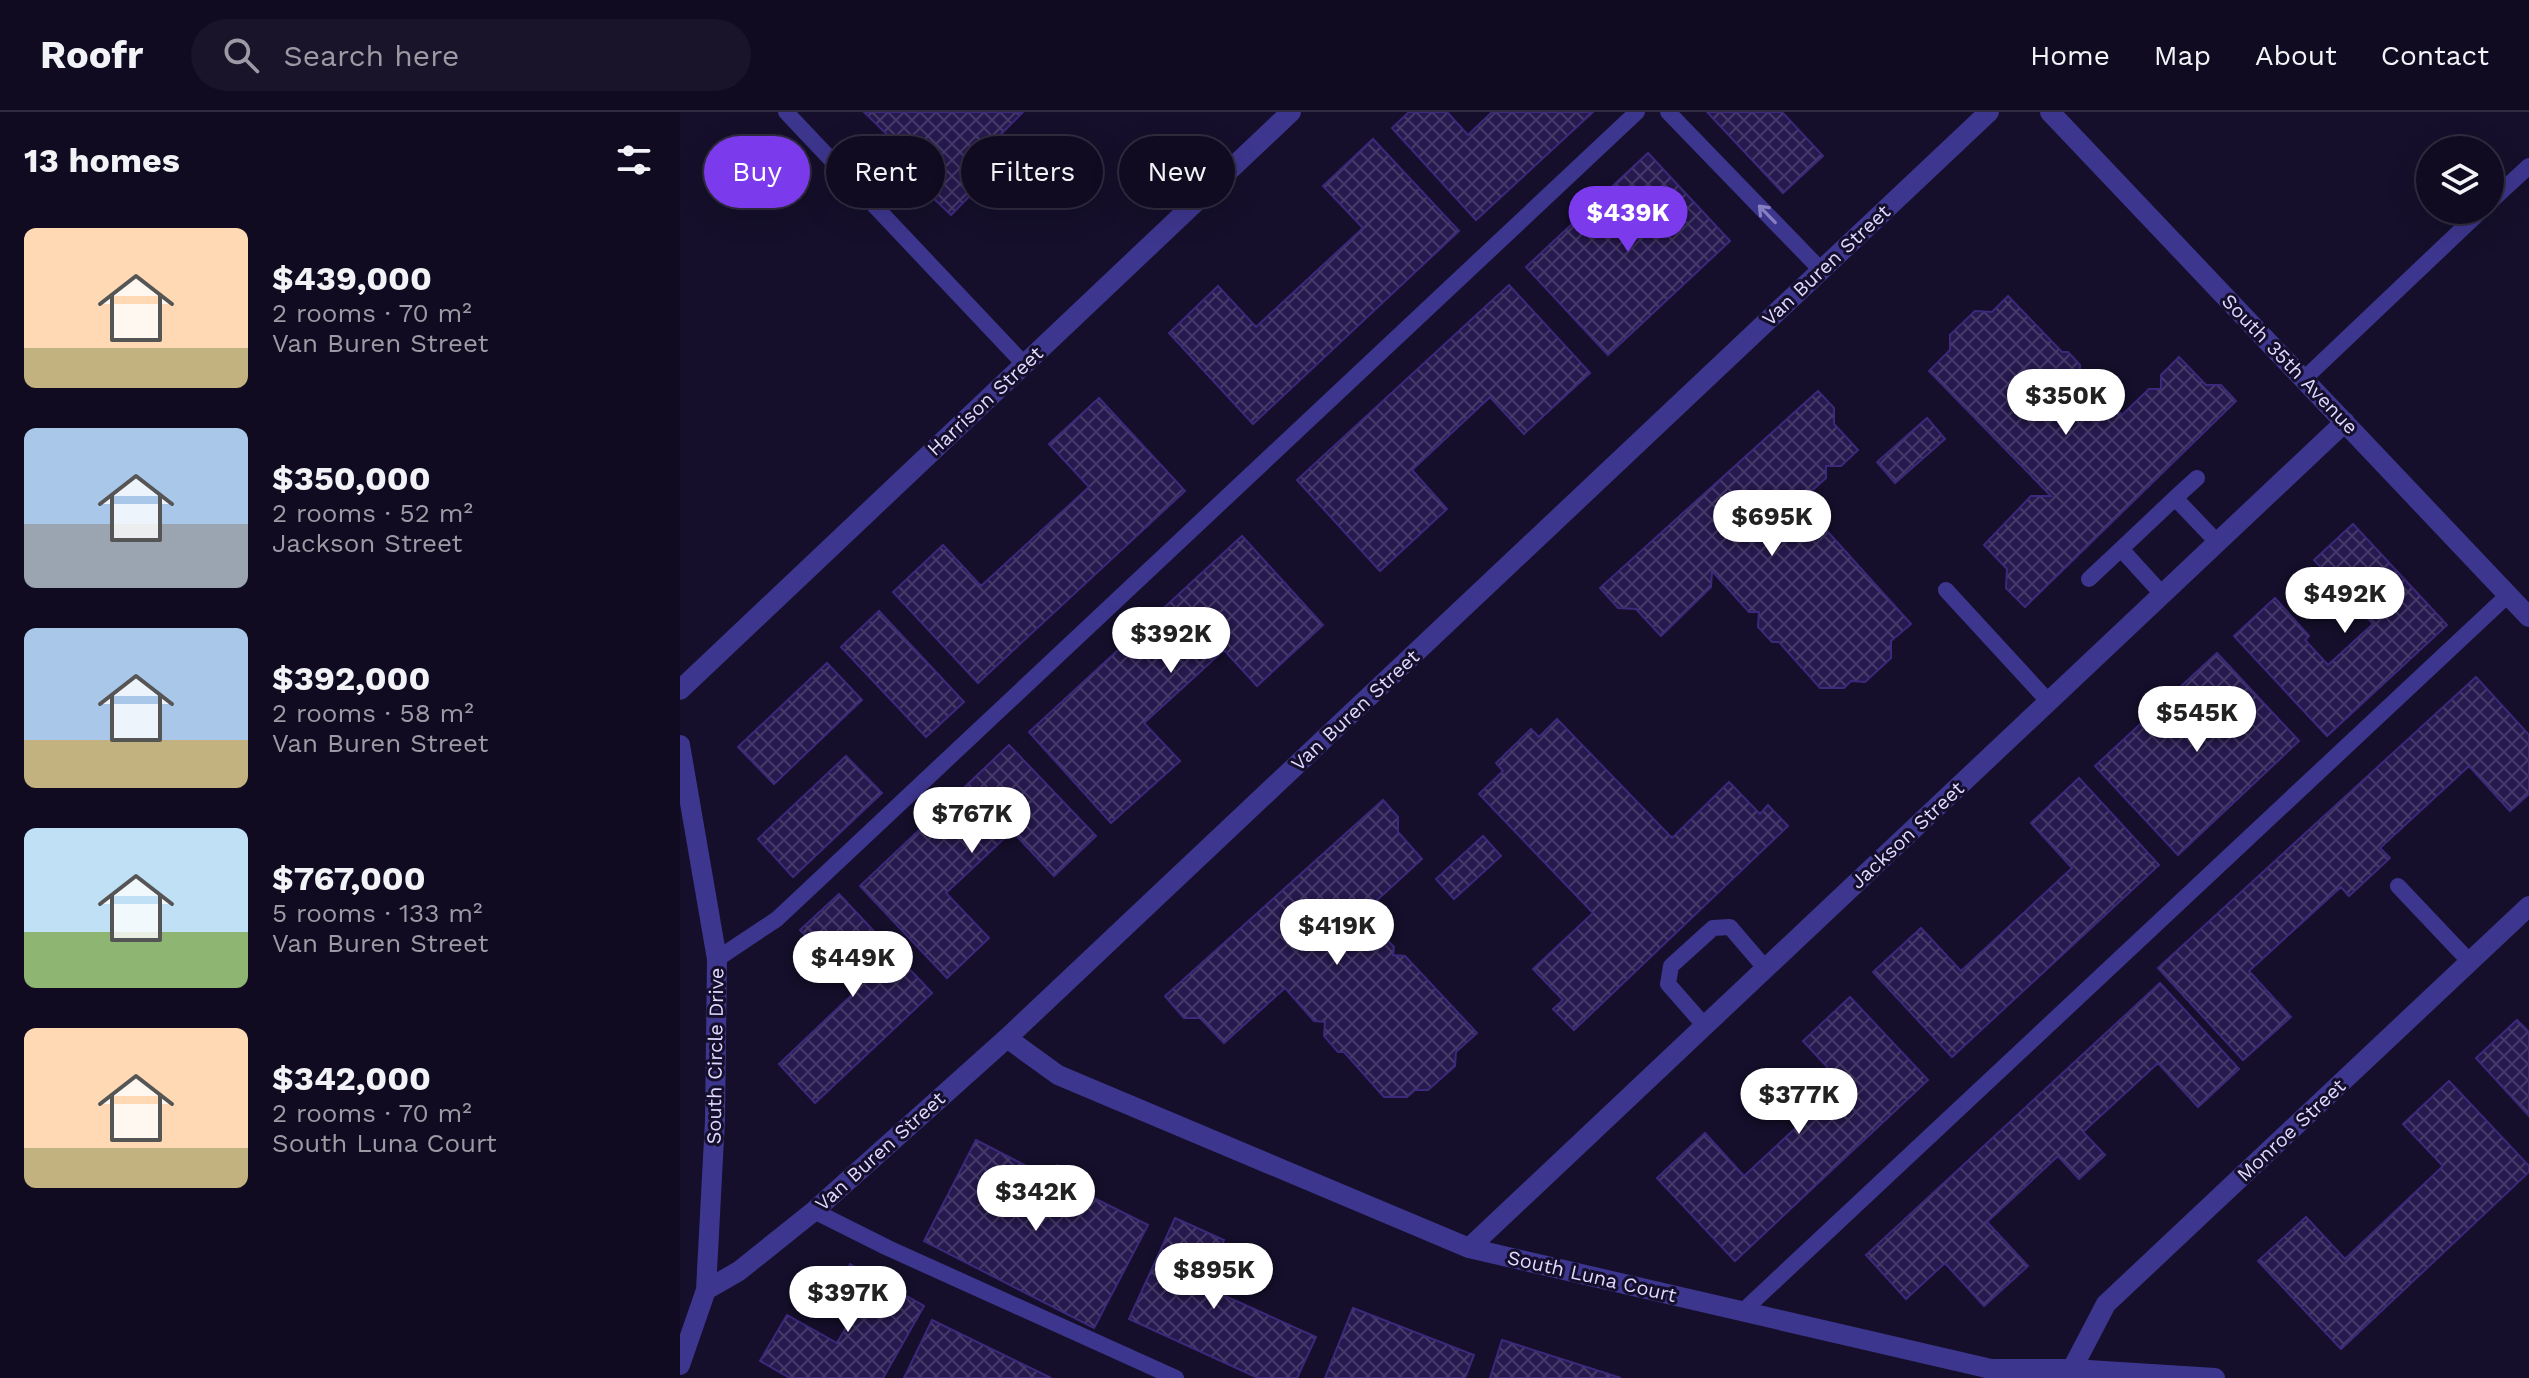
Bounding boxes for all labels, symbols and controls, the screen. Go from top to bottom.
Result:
search box [191,19,751,91]
text: Roofr [40,33,143,77]
icon: search [219,33,263,77]
text: Search here [283,38,459,73]
text: Home [2030,39,2110,72]
text: Map [2154,39,2211,72]
text: About [2255,39,2337,72]
text: Contact [2381,39,2489,72]
chip: Buy [704,136,810,208]
chip: Rent [826,136,945,208]
chip: Filters [961,136,1103,208]
chip: New [1119,136,1235,208]
map controls [2416,136,2504,224]
button: layers [2416,136,2504,224]
icon: filters [612,138,656,182]
text: 13 homes [24,140,180,180]
pin: $439K [1572,186,1684,254]
text: $439K [1587,197,1669,227]
street label: Van Buren Street [1757,199,1896,331]
one-way arrow [1757,204,1776,224]
text: $439,000 [272,258,432,298]
icon: home [88,260,184,356]
street label: South 35th Avenue [2217,289,2363,439]
text: 2 rooms · 70 m² [272,298,472,328]
text: Van Buren Street [272,328,488,358]
street label: Harrison Street [922,341,1048,461]
pin: $350K [2010,369,2122,437]
text: $350K [2025,380,2107,410]
text: $350,000 [272,458,431,498]
icon: home [88,460,184,556]
pin: $695K [1716,490,1828,558]
text: 2 rooms · 52 m² [272,498,473,528]
text: $695K [1731,501,1813,531]
text: Jackson Street [272,528,463,558]
pin: $492K [2289,567,2401,635]
text: $492K [2304,578,2387,608]
pin: $392K [1115,607,1227,675]
text: $392K [1130,618,1212,648]
street label: Van Buren Street [1286,644,1425,776]
text: $392,000 [272,658,430,698]
icon: home [88,660,184,756]
pin: $545K [2141,686,2253,754]
text: $545K [2156,697,2238,727]
text: 2 rooms · 58 m² [272,698,474,728]
text: Van Buren Street [272,728,488,758]
street label: Jackson Street [1845,776,1969,894]
pin: $767K [916,787,1028,855]
text: $767K [931,798,1013,828]
text: $767,000 [272,858,426,898]
icon: home [88,860,184,956]
text: 5 rooms · 133 m² [272,898,483,928]
pin: $419K [1281,899,1393,967]
text: $419K [1298,910,1376,940]
text: Van Buren Street [272,928,488,958]
pin: $449K [797,931,909,999]
text: $449K [811,942,895,972]
street label: South Circle Drive [701,967,729,1145]
text: $342,000 [272,1058,431,1098]
icon: home [88,1060,184,1156]
pin: $377K [1743,1068,1855,1136]
street label: Monroe Street [2232,1073,2351,1186]
text: $377K [1759,1079,1840,1109]
street label: Van Buren Street [810,1086,950,1216]
text: 2 rooms · 70 m² [272,1098,472,1128]
text: South Luna Court [272,1128,497,1158]
pin: $342K [980,1165,1092,1233]
text: $342K [995,1176,1077,1206]
pin: $895K [1158,1243,1270,1311]
street label: South Luna Court [1505,1245,1680,1307]
text: $895K [1173,1254,1255,1284]
pin: $397K [792,1266,904,1334]
text: $397K [807,1277,889,1307]

